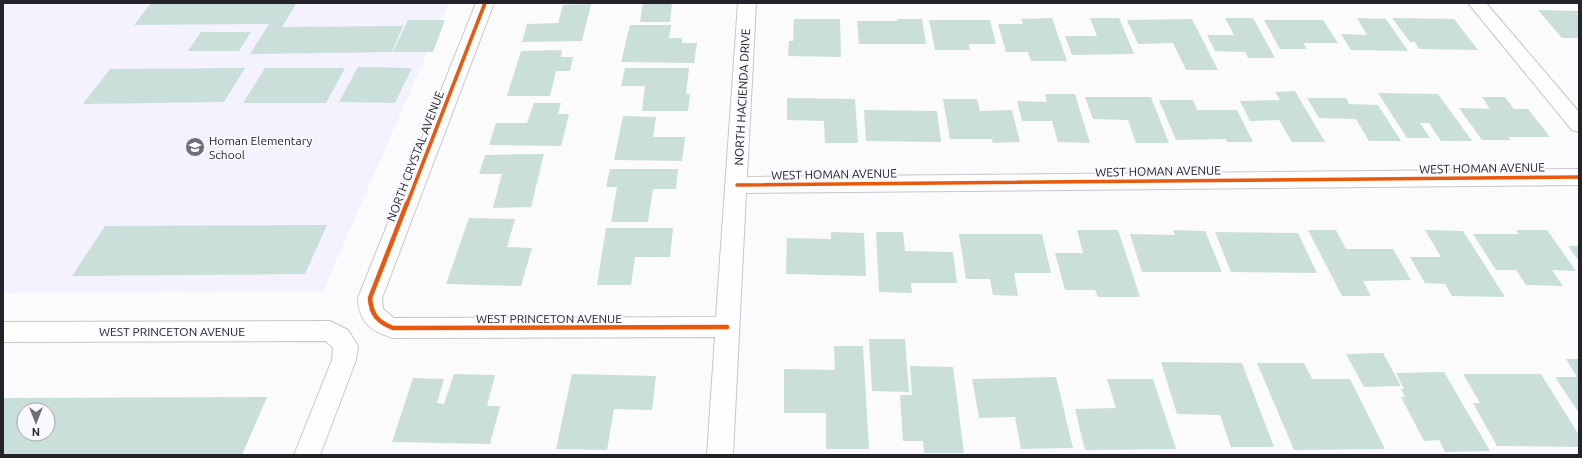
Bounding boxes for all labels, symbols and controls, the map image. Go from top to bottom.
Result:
street label: NORTH HACIENDA DRIVE [732,28,752,166]
street label: NORTH CRYSTAL AVENUE [384,89,446,223]
place label: Homan Elementary School [209,134,313,161]
school or university icon: Homan Elementary School [184,136,206,158]
street label: WEST HOMAN AVENUE [1419,160,1545,176]
street label: WEST HOMAN AVENUE [1095,163,1221,179]
street label: WEST HOMAN AVENUE [771,166,897,182]
street label: WEST PRINCETON AVENUE [476,312,622,325]
street label: WEST PRINCETON AVENUE [99,325,245,338]
north arrow [16,402,56,442]
text: N [32,426,40,438]

